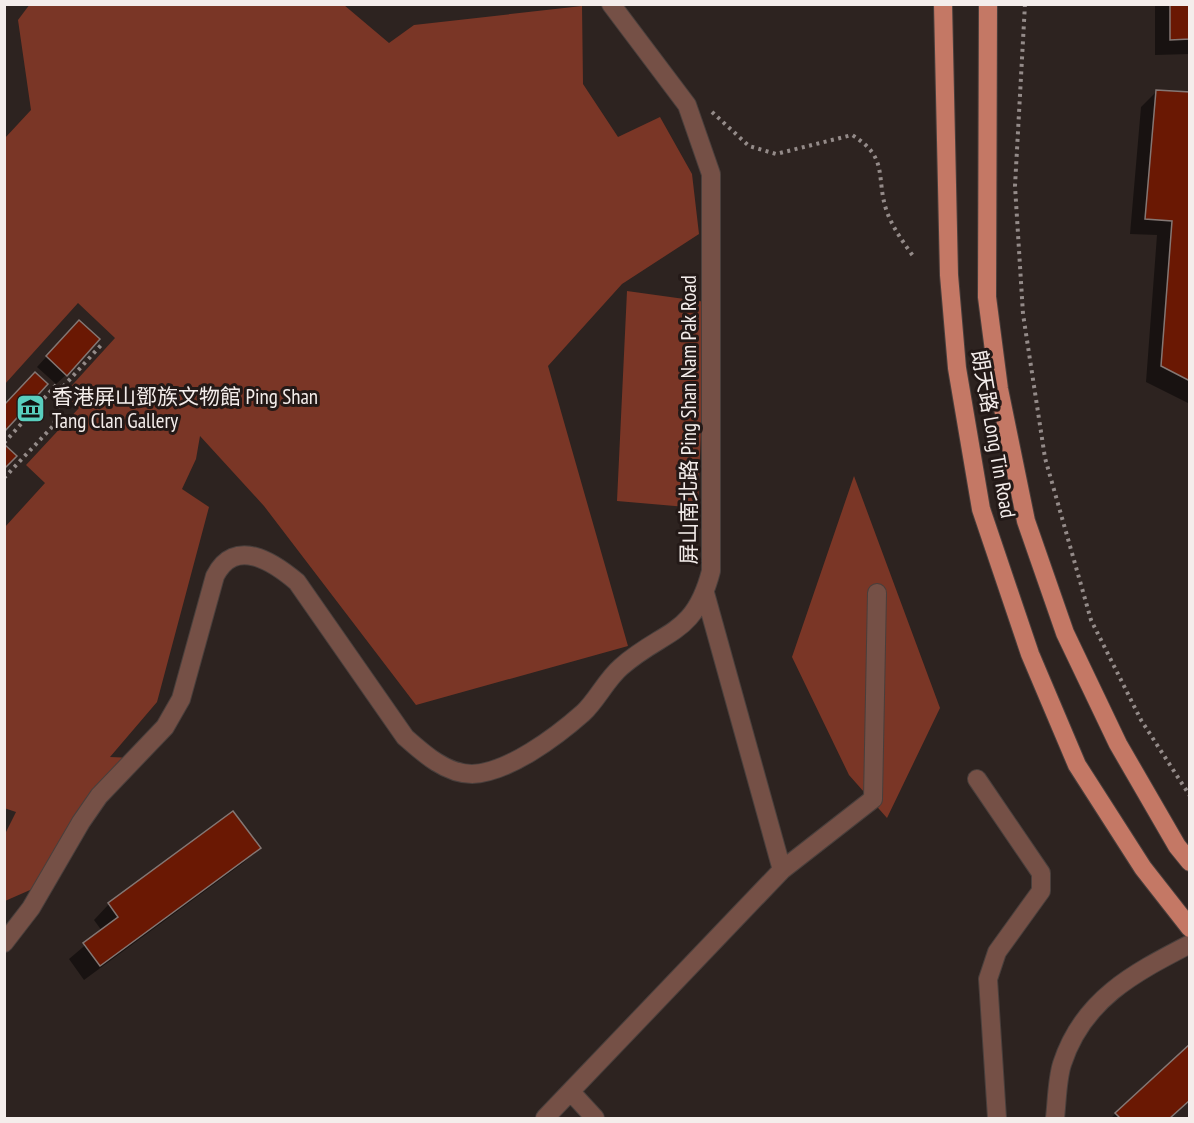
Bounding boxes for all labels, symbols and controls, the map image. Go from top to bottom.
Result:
street label: 屏山南北路 Ping Shan Nam Pak Road [675,275,702,565]
street label: 朗天路 Long Tin Road [966,348,1022,520]
place label: 香港屏山鄧族文物館 Ping Shan Tang Clan Gallery [52,383,318,434]
museum icon: 香港屏山鄧族文物館 Ping Shan Tang Clan Gallery [15,392,47,424]

